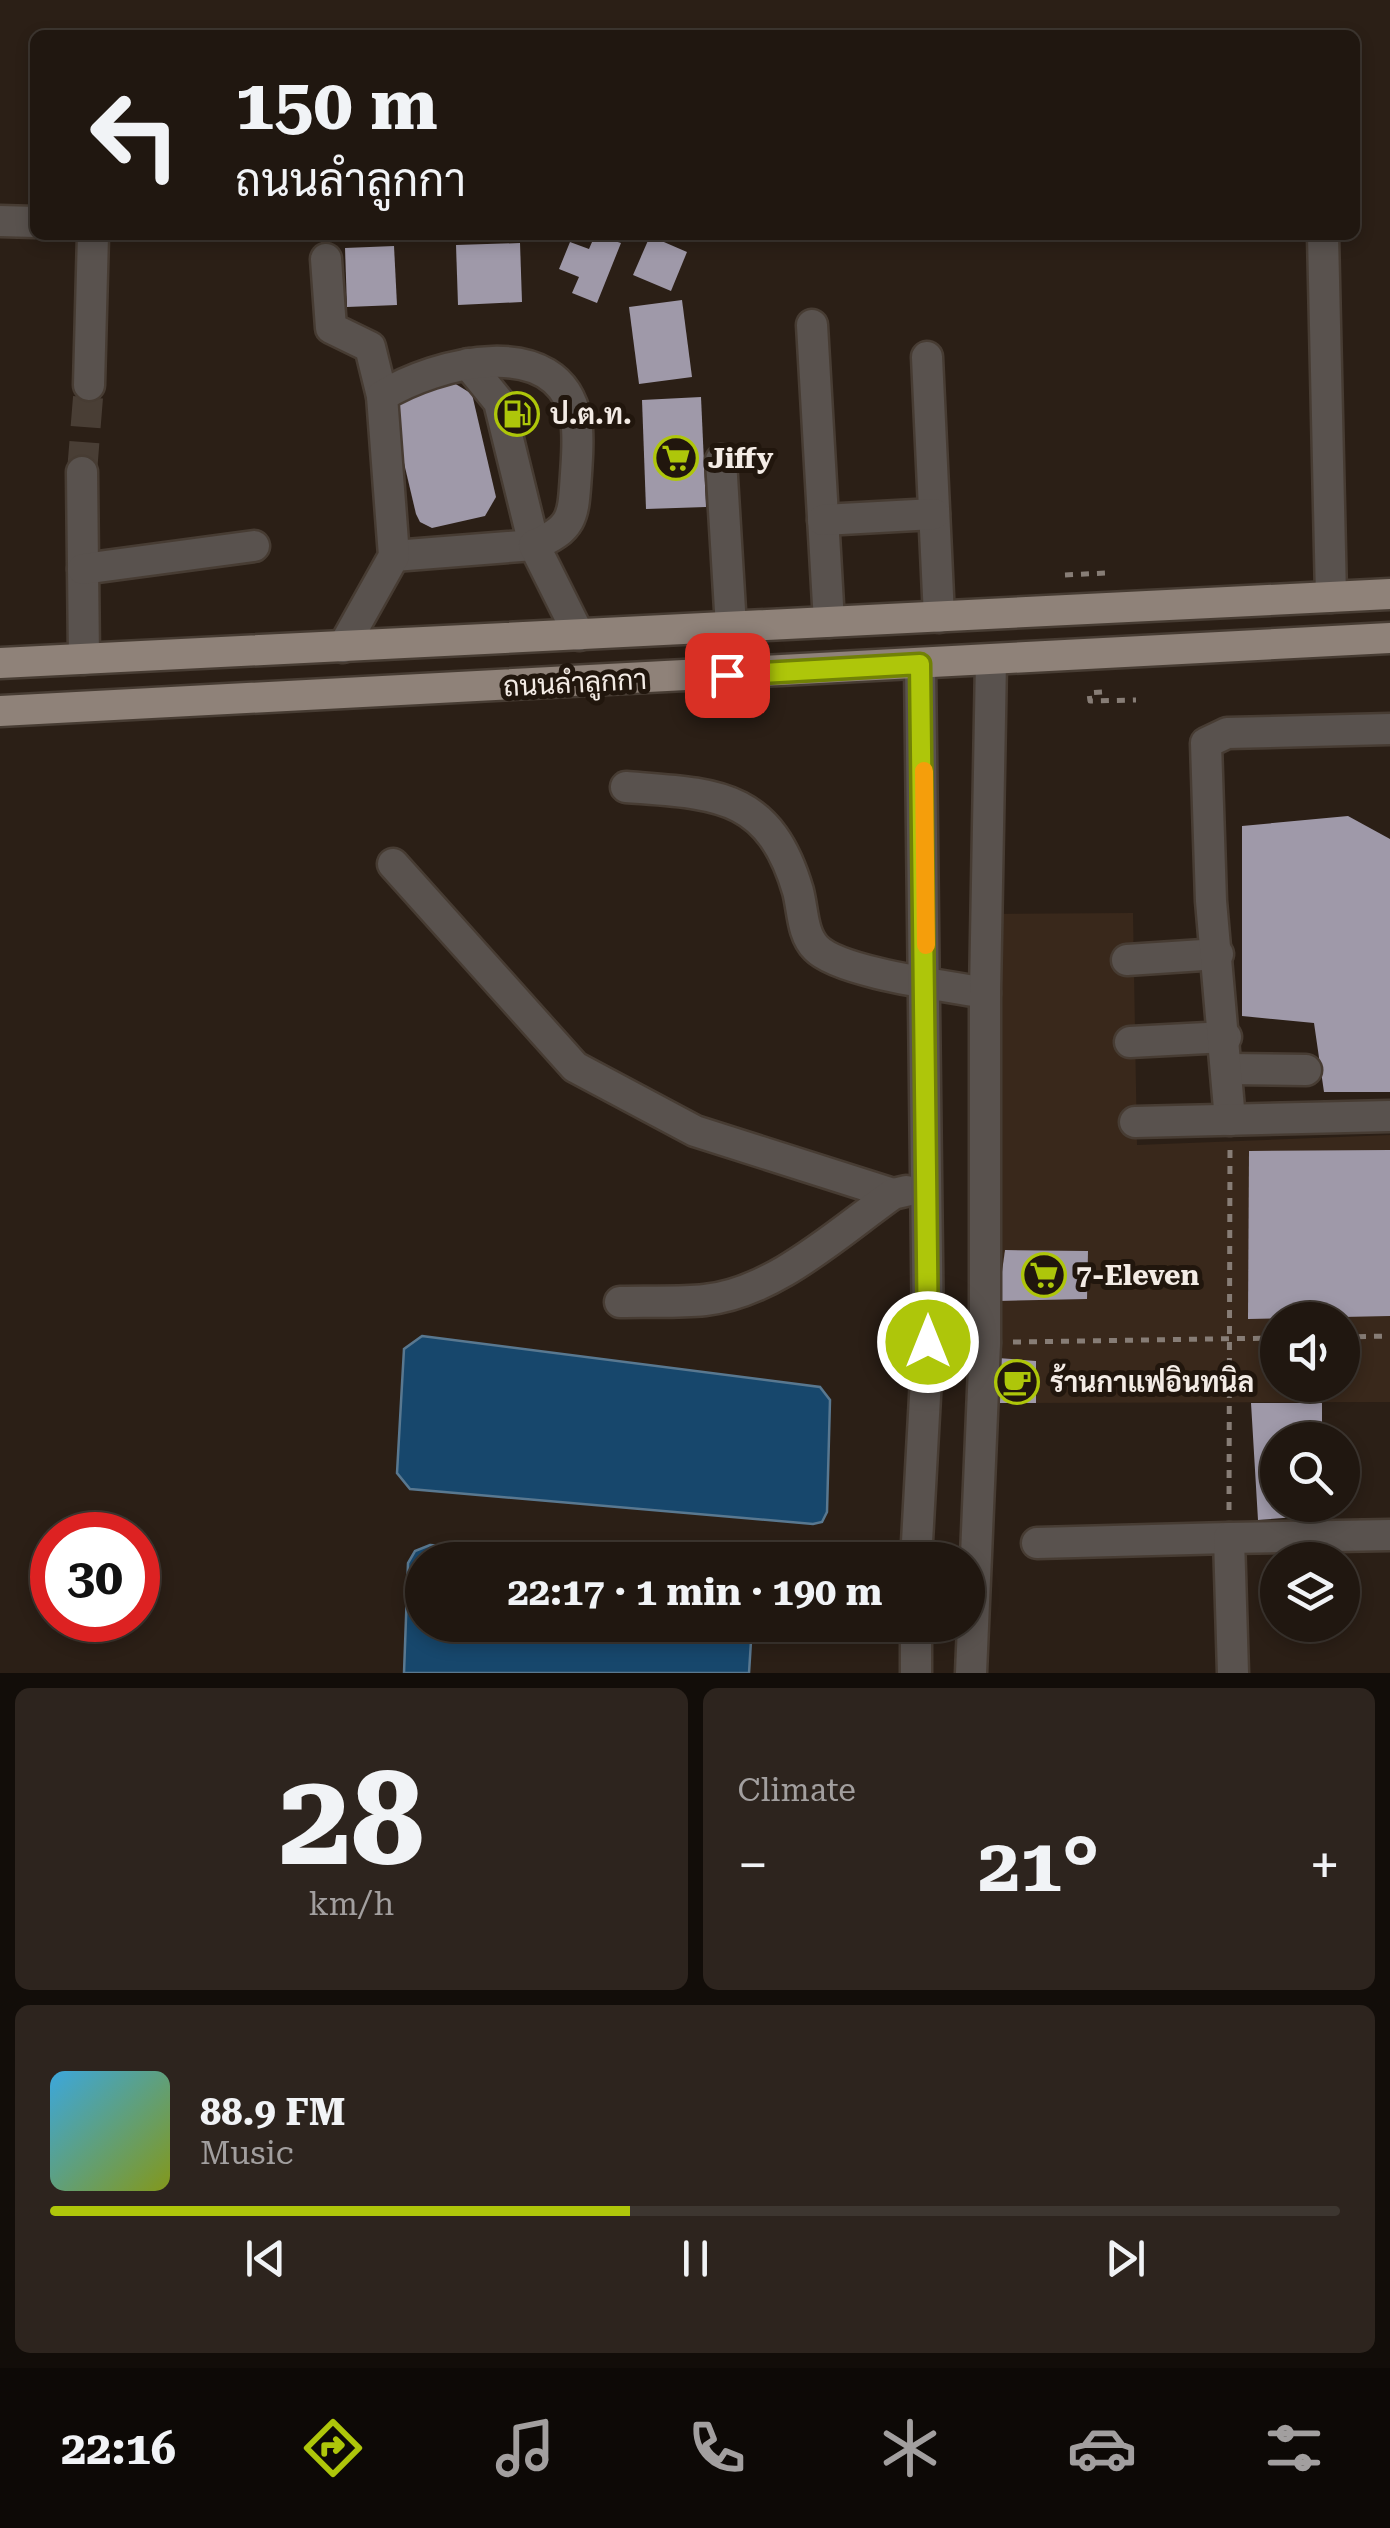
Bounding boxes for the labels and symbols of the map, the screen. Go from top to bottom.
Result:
fuel station icon: ป.ต.ท. [494,391,540,437]
place label: ป.ต.ท. [550,398,632,431]
supermarket icon: Jiffy [653,435,699,481]
place label: Jiffy [708,442,773,475]
pin [685,633,770,718]
street label: ถนนลำลูกกา [502,663,648,706]
supermarket icon: 7-Eleven [1021,1252,1067,1298]
place label: 7-Eleven [1076,1259,1199,1292]
position arrow [876,1290,980,1394]
cafe icon: ร้านกาแฟอินทนิล [994,1359,1040,1405]
place label: ร้านกาแฟอินทนิล [1050,1363,1254,1399]
speed limit sign: 30 [30,1512,160,1642]

